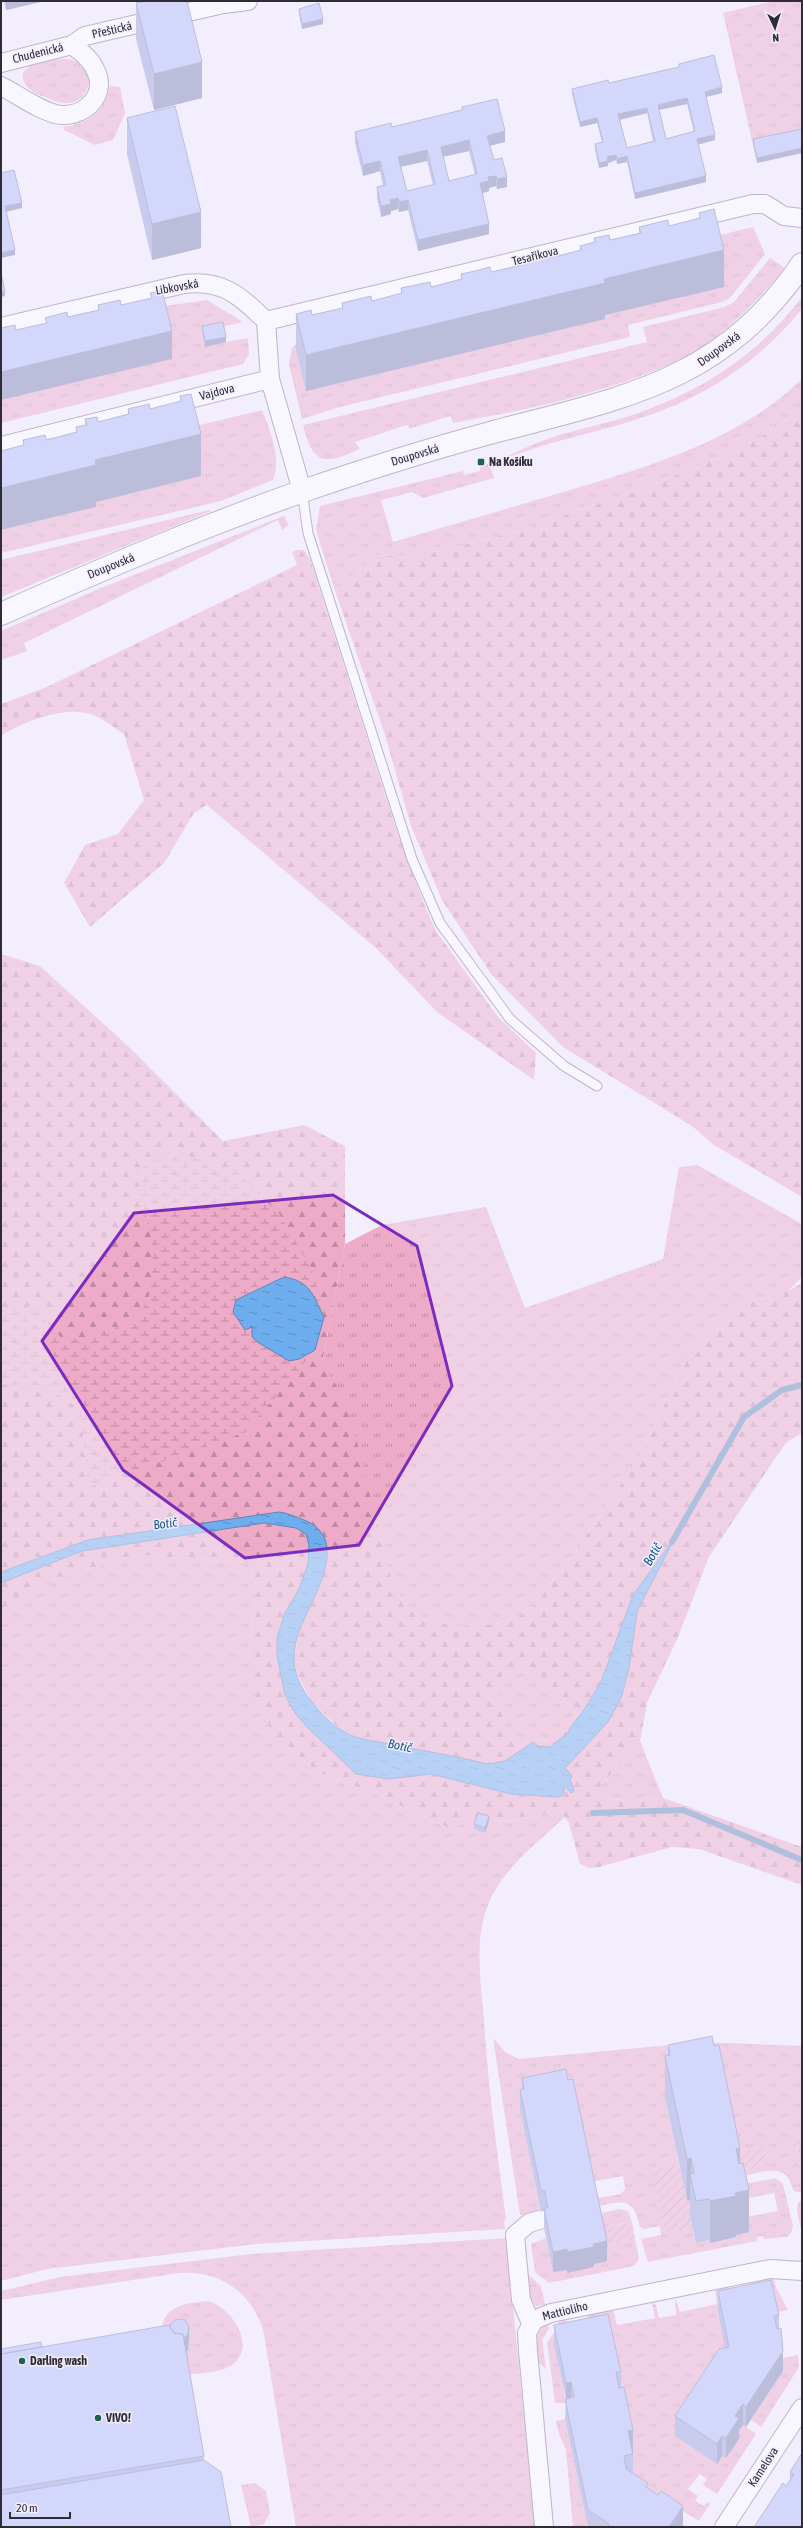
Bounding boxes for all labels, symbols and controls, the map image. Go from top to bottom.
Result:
north arrow [755,8,795,48]
street label: Přeštická [91,19,133,41]
text: N [772,32,779,44]
street label: Chudenická [11,40,65,66]
street label: Tesaříkova [510,244,560,268]
street label: Libkovská [154,276,200,298]
street label: Doupovská [695,329,743,369]
street label: Vajdova [198,381,236,403]
street label: Doupovská [389,441,441,469]
place label: Na Košíku [489,455,533,469]
marker: Na Košíku [476,457,486,467]
street label: Doupovská [85,550,137,582]
water label: Botič [152,1514,179,1533]
water label: Botič [640,1539,665,1568]
water label: Botič [387,1736,414,1756]
street label: Mattioliho [541,2299,590,2323]
place label: Darling wash [30,2354,87,2368]
marker: Darling wash [17,2356,27,2366]
place label: VIVO! [105,2411,131,2425]
marker: VIVO! [93,2413,103,2423]
street label: Kamelova [745,2445,781,2489]
scale bar [10,2494,70,2520]
text: 20 m [16,2501,38,2515]

